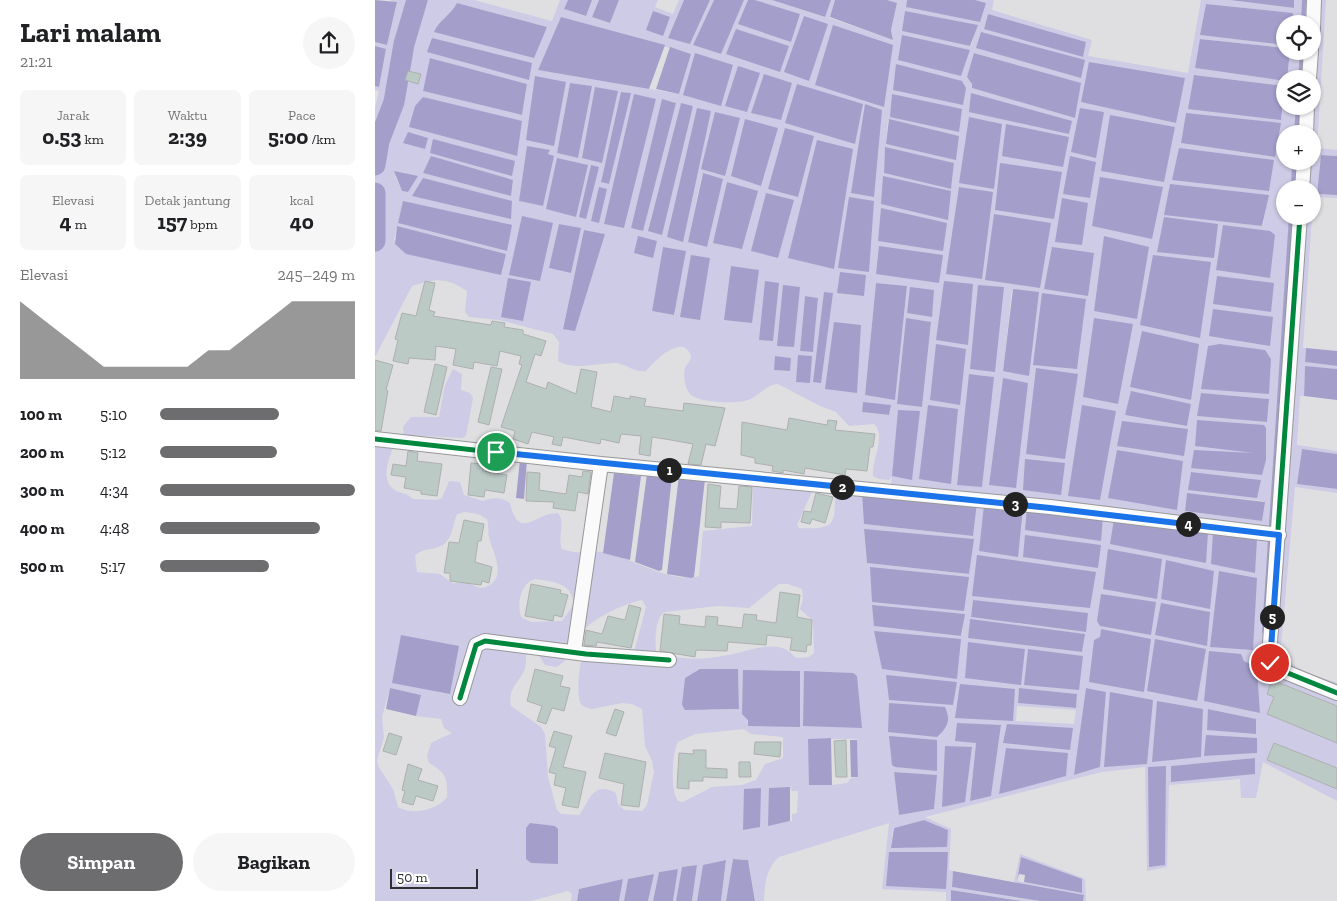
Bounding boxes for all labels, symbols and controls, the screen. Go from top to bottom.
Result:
map controls [1276,15,1321,225]
button: locate [1276,15,1321,60]
text: Lari malam [20,16,161,49]
button: share [303,17,355,69]
text: 21:21 [20,52,52,71]
button: layers [1276,70,1321,115]
text: Jarak [57,107,90,124]
text: Waktu [168,107,207,124]
text: Pace [288,107,316,124]
text: 0.53 [42,124,81,149]
text: 2:39 [168,124,207,149]
text: 5:00 [268,124,308,149]
button: + [1276,125,1321,170]
text: km [81,131,104,148]
text: /km [308,131,336,148]
button: − [1276,180,1321,225]
text: Elevasi [52,192,94,209]
text: Detak jantung [145,192,230,209]
text: kcal [290,192,314,209]
text: 4 [60,209,72,234]
text: 157 [157,209,187,234]
text: 40 [290,209,314,234]
text: m [72,216,87,233]
text: bpm [187,216,218,233]
text: Elevasi [20,265,68,284]
text: 245–249 m [278,265,355,284]
text: 100 m [20,405,62,424]
text: 5:10 [100,405,127,424]
pin [475,431,517,473]
icon: arrive [482,438,510,466]
text: 200 m [20,443,64,462]
text: 5:12 [100,443,126,462]
pin: 1 [657,458,681,482]
text: 1 [667,462,672,479]
pin: 2 [829,474,855,500]
text: 2 [839,479,846,496]
text: 300 m [20,481,64,500]
text: 4:34 [100,481,129,500]
pin: 3 [1003,492,1027,516]
text: 3 [1012,496,1019,513]
pin: 4 [1175,512,1201,536]
text: 4 [1185,516,1192,533]
text: 400 m [20,519,65,538]
text: 4:48 [100,519,129,538]
text: 500 m [20,557,64,576]
text: 5:17 [100,557,125,576]
pin: 5 [1259,604,1285,630]
text: 5 [1269,609,1276,626]
pin [1249,642,1291,684]
icon: check [1256,649,1284,677]
button: Simpan [20,833,183,891]
button: Bagikan [193,833,355,891]
scale bar [390,866,477,889]
text: 50 m [397,869,428,886]

